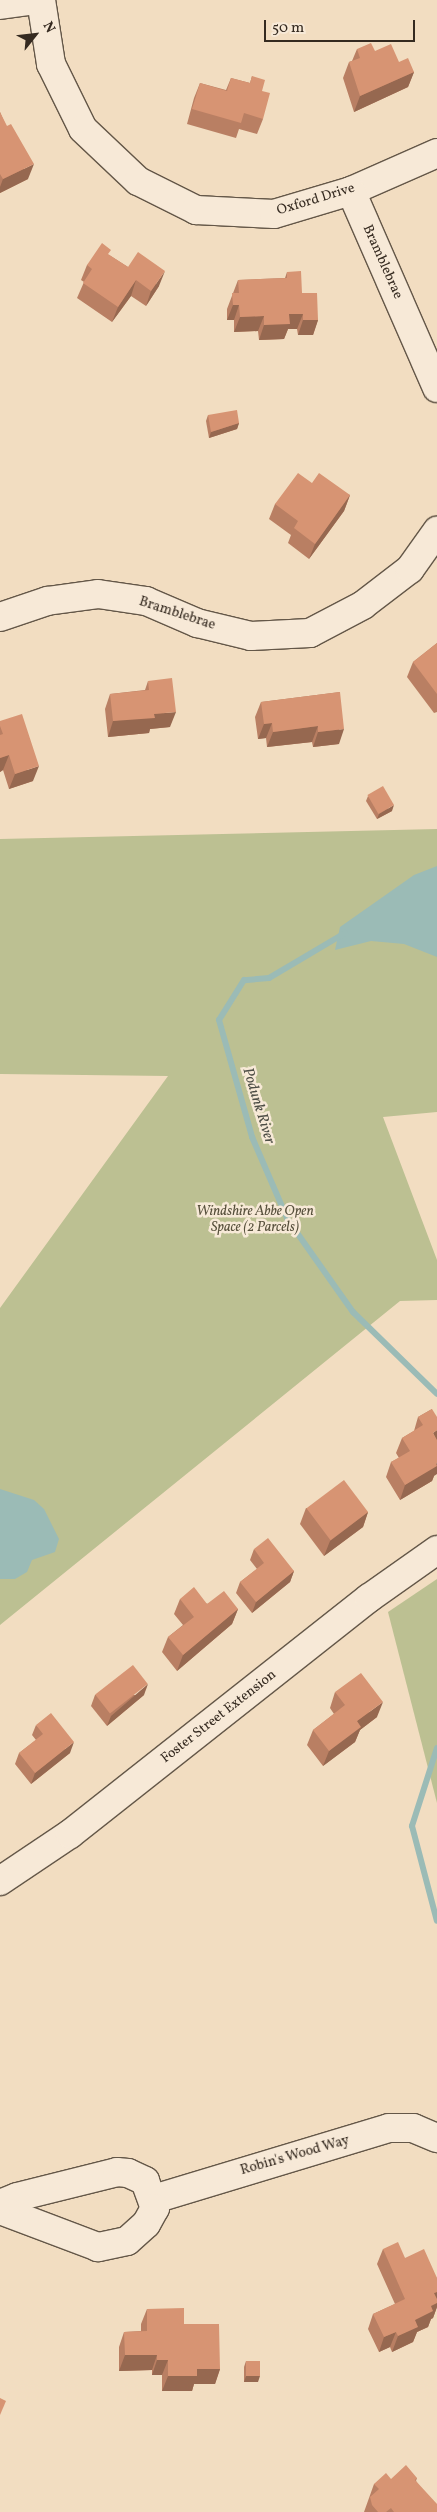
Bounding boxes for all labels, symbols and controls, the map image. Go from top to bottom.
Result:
north arrow [10,10,60,60]
scale bar [267,10,418,42]
text: N [38,18,59,37]
text: 50 m [272,18,304,39]
street label: Oxford Drive [275,180,357,220]
street label: Bramblebrae [358,222,406,302]
street label: Bramblebrae [137,594,217,634]
water label: Podunk River [238,1066,278,1146]
park label: Windshire Abbe Open Space (2 Parcels) [196,1204,314,1236]
street label: Foster Street Extension [158,1667,280,1767]
street label: Robin's Wood Way [238,2132,352,2180]

